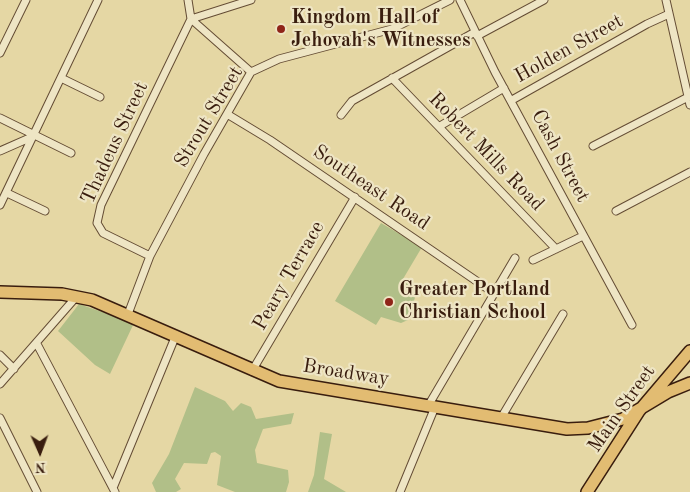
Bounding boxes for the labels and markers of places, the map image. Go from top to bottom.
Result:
place label: Kingdom Hall of Jehovah's Witnesses [291,6,471,53]
marker: Kingdom Hall of Jehovah's Witnesses [275,23,287,35]
place label: Greater Portland Christian School [399,278,550,325]
marker: Greater Portland Christian School [383,296,395,308]

